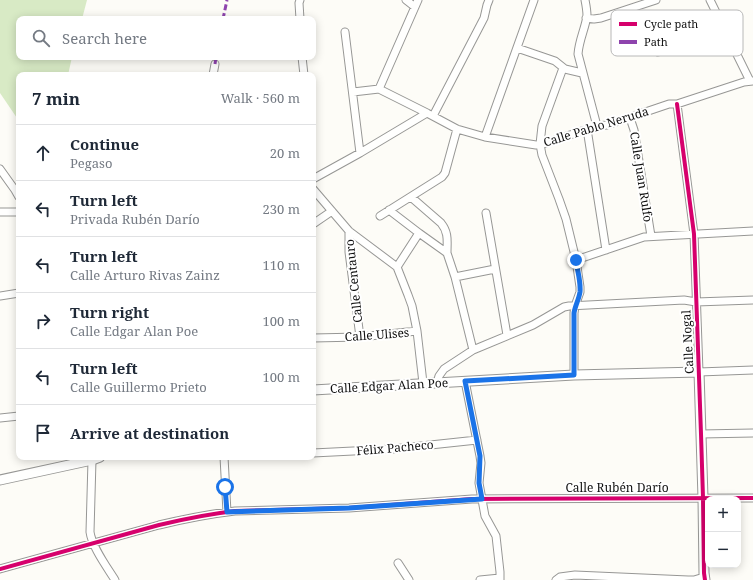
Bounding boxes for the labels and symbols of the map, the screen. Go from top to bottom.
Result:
legend [611,10,743,56]
text: Cycle path [644,16,698,31]
text: Path [644,34,668,49]
street label: Calle Pablo Neruda [541,102,651,151]
street label: Calle Juan Rulfo [626,131,657,223]
street label: Calle Centauro [341,238,366,324]
route end [567,251,585,269]
street label: Calle Nogal [677,309,698,374]
street label: Calle Ulises [344,324,410,345]
street label: Calle Edgar Alan Poe [329,374,449,397]
street label: Félix Pacheco [356,436,434,459]
route start [216,478,234,496]
street label: Calle Rubén Darío [565,479,669,496]

